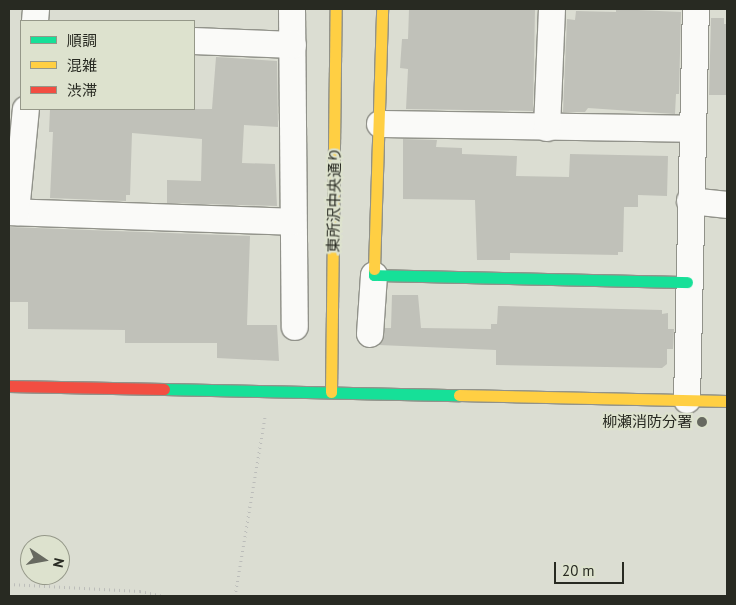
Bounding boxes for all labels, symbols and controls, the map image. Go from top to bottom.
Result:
legend [20,20,195,110]
text: 順調 [67,31,97,50]
text: 混雑 [67,56,97,75]
text: 渋滞 [67,81,97,100]
street label: 東所沢中央通り [324,147,344,253]
place label: 柳瀬消防分署 [602,413,692,431]
marker: 柳瀬消防分署 [696,416,708,428]
north arrow [20,535,70,585]
scale bar [556,552,626,584]
text: N [49,557,68,569]
text: 20 m [562,561,595,580]

